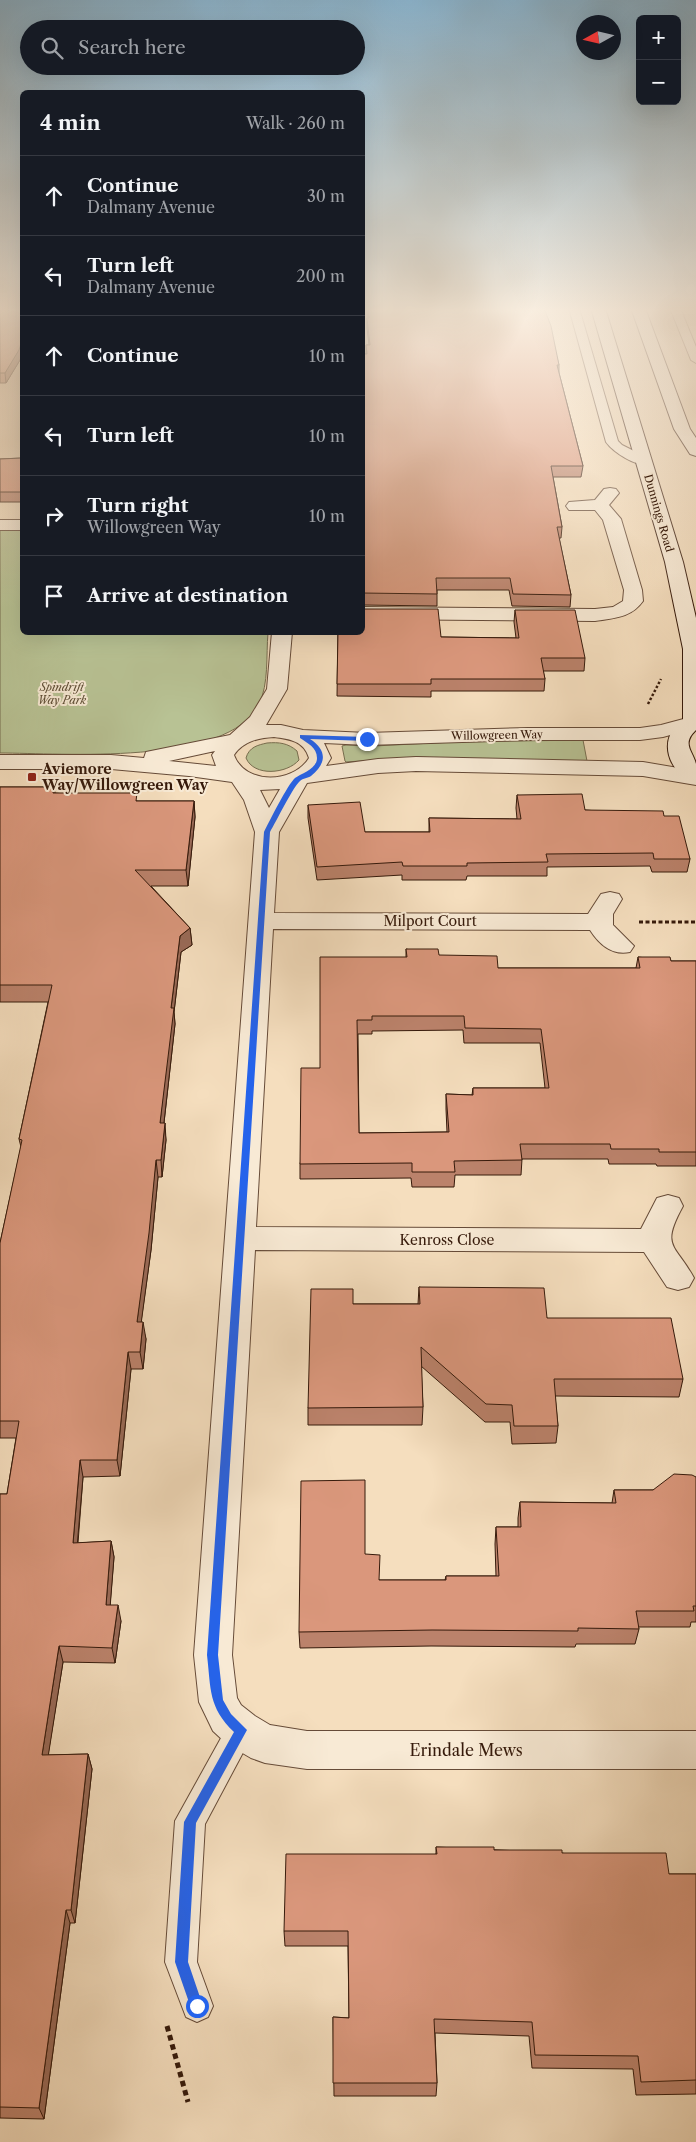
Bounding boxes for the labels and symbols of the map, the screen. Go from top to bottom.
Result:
north arrow [576,15,621,60]
street label: Dunnings Road [641,472,677,554]
park label: Spindrift Way Park [38,680,87,707]
street label: Willowgreen Way [450,727,544,743]
route end [356,728,379,751]
place label: Aviemore Way/Willowgreen Way [41,760,209,794]
marker: Aviemore Way/Willowgreen Way [26,771,38,783]
street label: Milport Court [383,912,477,930]
street label: Kenross Close [400,1231,495,1249]
street label: Erindale Mews [409,1740,523,1760]
route start [186,1995,209,2018]

